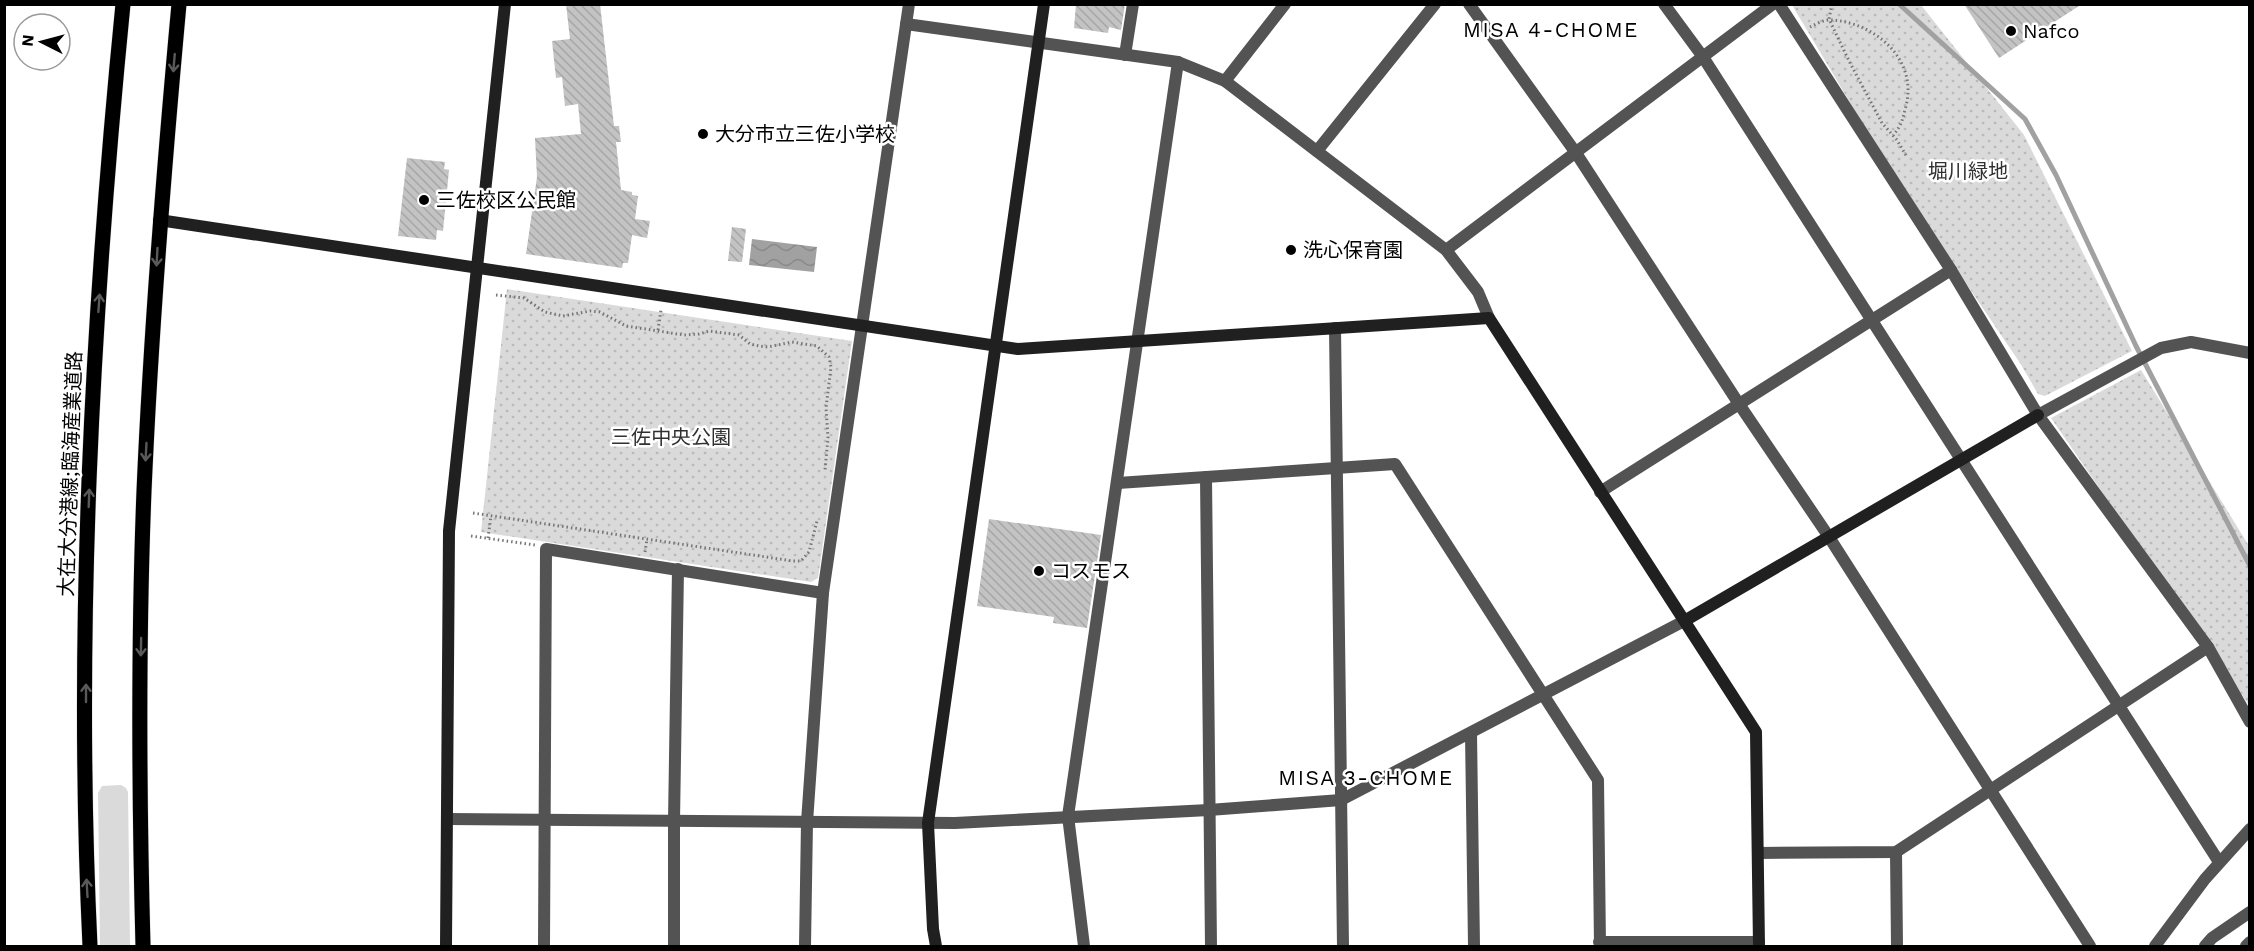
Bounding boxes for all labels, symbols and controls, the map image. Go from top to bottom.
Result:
north arrow [12,12,72,72]
district label: MISA 4-CHOME [1463,17,1639,42]
place label: Nafco [2023,19,2080,43]
marker: Nafco [2004,24,2018,38]
text: N [18,34,38,47]
one-way arrow [168,52,179,72]
place label: 大分市立三佐小学校 [715,122,895,146]
marker: 大分市立三佐小学校 [696,127,710,141]
park label: 堀川緑地 [1928,159,2008,183]
place label: 三佐校区公民館 [436,188,576,212]
marker: 三佐校区公民館 [417,193,431,207]
place label: 洗心保育園 [1303,238,1403,262]
marker: 洗心保育園 [1284,243,1298,257]
one-way arrow [152,247,163,266]
one-way arrow [93,294,104,314]
street label: 大在大分港線;臨海産業道路 [54,351,86,597]
park label: 三佐中央公園 [611,425,731,449]
one-way arrow [141,441,152,461]
one-way arrow [83,489,95,509]
place label: コスモス [1051,559,1131,583]
marker: コスモス [1032,564,1046,578]
one-way arrow [135,636,147,656]
one-way arrow [80,684,92,704]
district label: MISA 3-CHOME [1278,765,1454,790]
one-way arrow [82,879,93,899]

